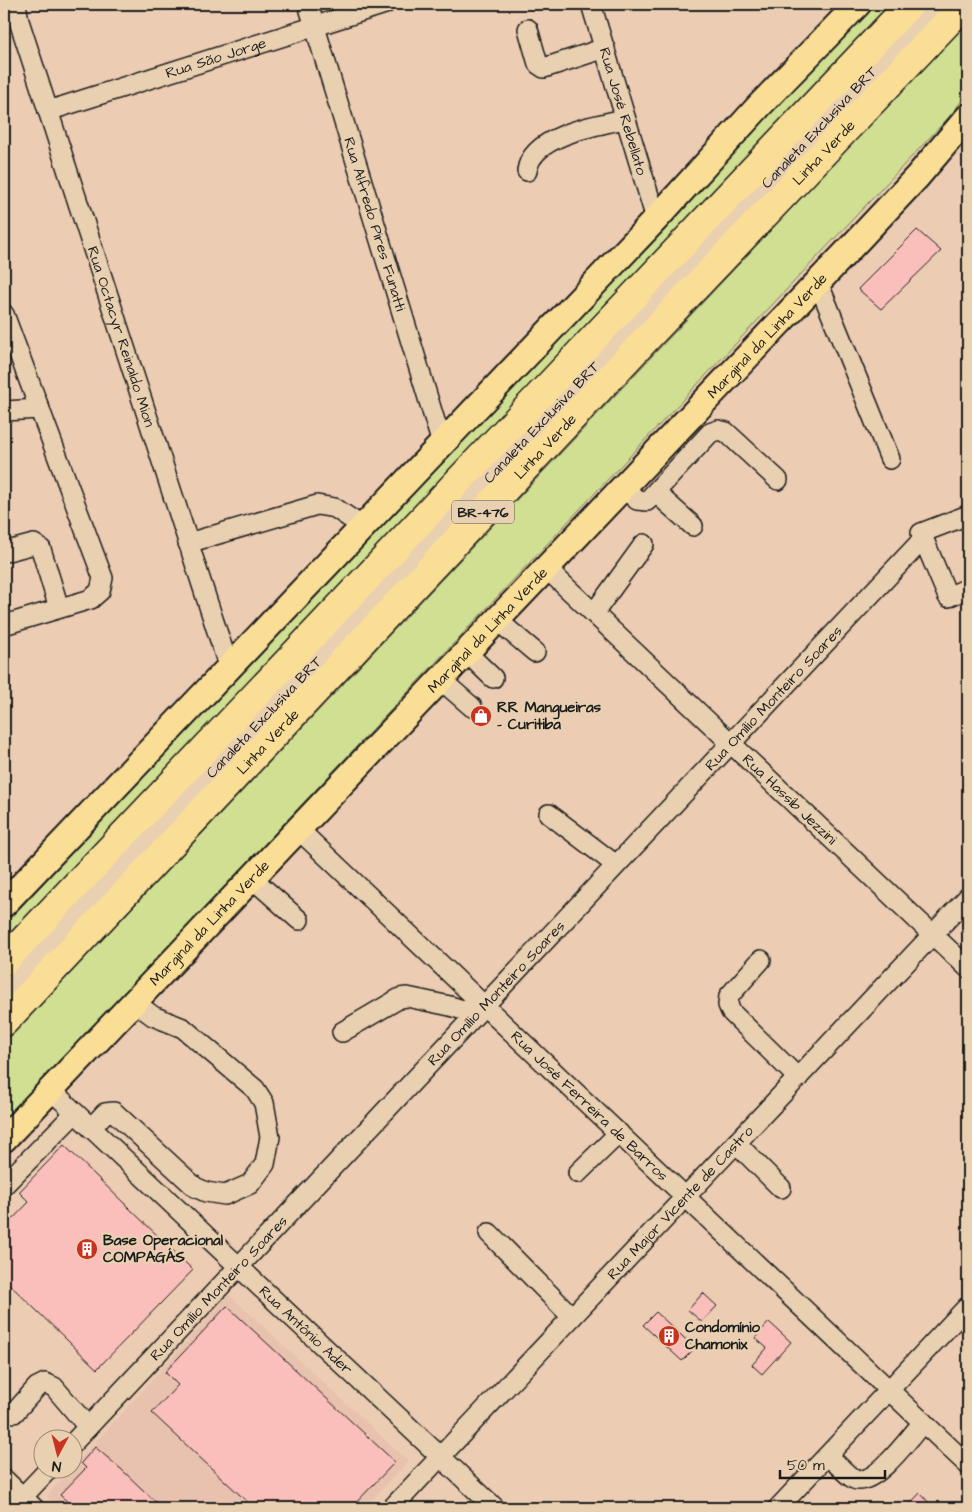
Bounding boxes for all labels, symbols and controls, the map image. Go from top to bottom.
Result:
street label: Rua São Jorge [163,32,269,84]
street label: Rua José Rebellato [594,45,652,178]
street label: Canaleta Exclusiva BRT [757,61,883,193]
street label: Linha Verde [788,116,860,190]
street label: Rua Alfredo Pires Funatti [338,135,411,314]
street label: Rua Octacyr Reinaldo Mion [82,244,160,430]
street label: Marginal da Linha Verde [703,269,832,403]
street label: Canaleta Exclusiva BRT [479,356,605,488]
street label: Linha Verde [509,409,582,484]
road number: BR-476 [452,501,514,524]
street label: Marginal da Linha Verde [423,563,553,698]
street label: Rua Omílio Monteiro Soares [700,621,848,776]
street label: Canaleta Exclusiva BRT [201,651,327,783]
place label: RR Mangueiras - Curitiba [497,697,602,735]
street label: Linha Verde [232,704,304,779]
shop icon: RR Mangueiras - Curitiba [469,704,493,728]
street label: Rua Hassib Jezzini [737,749,842,850]
street label: Marginal da Linha Verde [145,856,274,991]
street label: Rua Omílio Monteiro Soares [423,916,570,1071]
street label: Rua José Ferreira de Barros [506,1026,673,1186]
street label: Rua Major Vicente de Castro [603,1121,759,1284]
street label: Rua Omílio Monteiro Soares [145,1211,293,1366]
place label: Base Operacional COMPAGÁS [103,1230,224,1268]
building icon: Base Operacional COMPAGÁS [75,1237,99,1261]
street label: Rua Antônio Ader [254,1281,357,1380]
place label: Condomínio Chamonix [685,1317,760,1355]
building icon: Condomínio Chamonix [657,1324,681,1348]
north arrow [32,1430,82,1480]
scale bar [780,1447,884,1479]
text: N [51,1455,62,1476]
text: 50 m [787,1455,825,1476]

